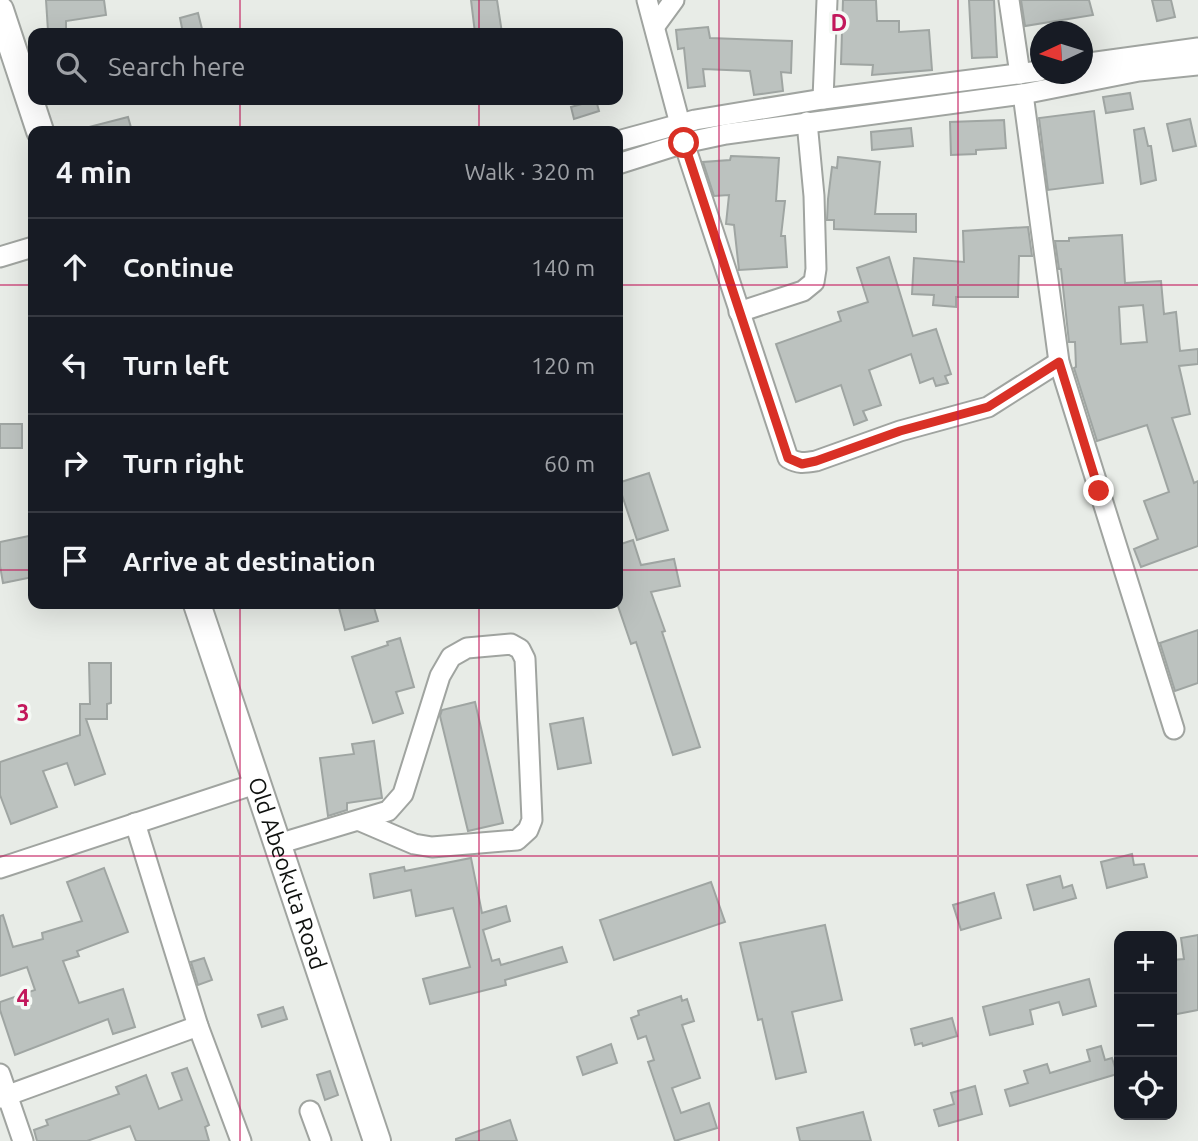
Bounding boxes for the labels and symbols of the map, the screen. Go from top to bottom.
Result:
text: D [831,10,847,35]
north arrow [1030,21,1093,84]
route start [668,127,699,158]
route end [1083,475,1114,506]
text: 3 [17,700,29,725]
street label: Old Abeokuta Road [244,774,332,972]
text: 4 [17,985,30,1010]

